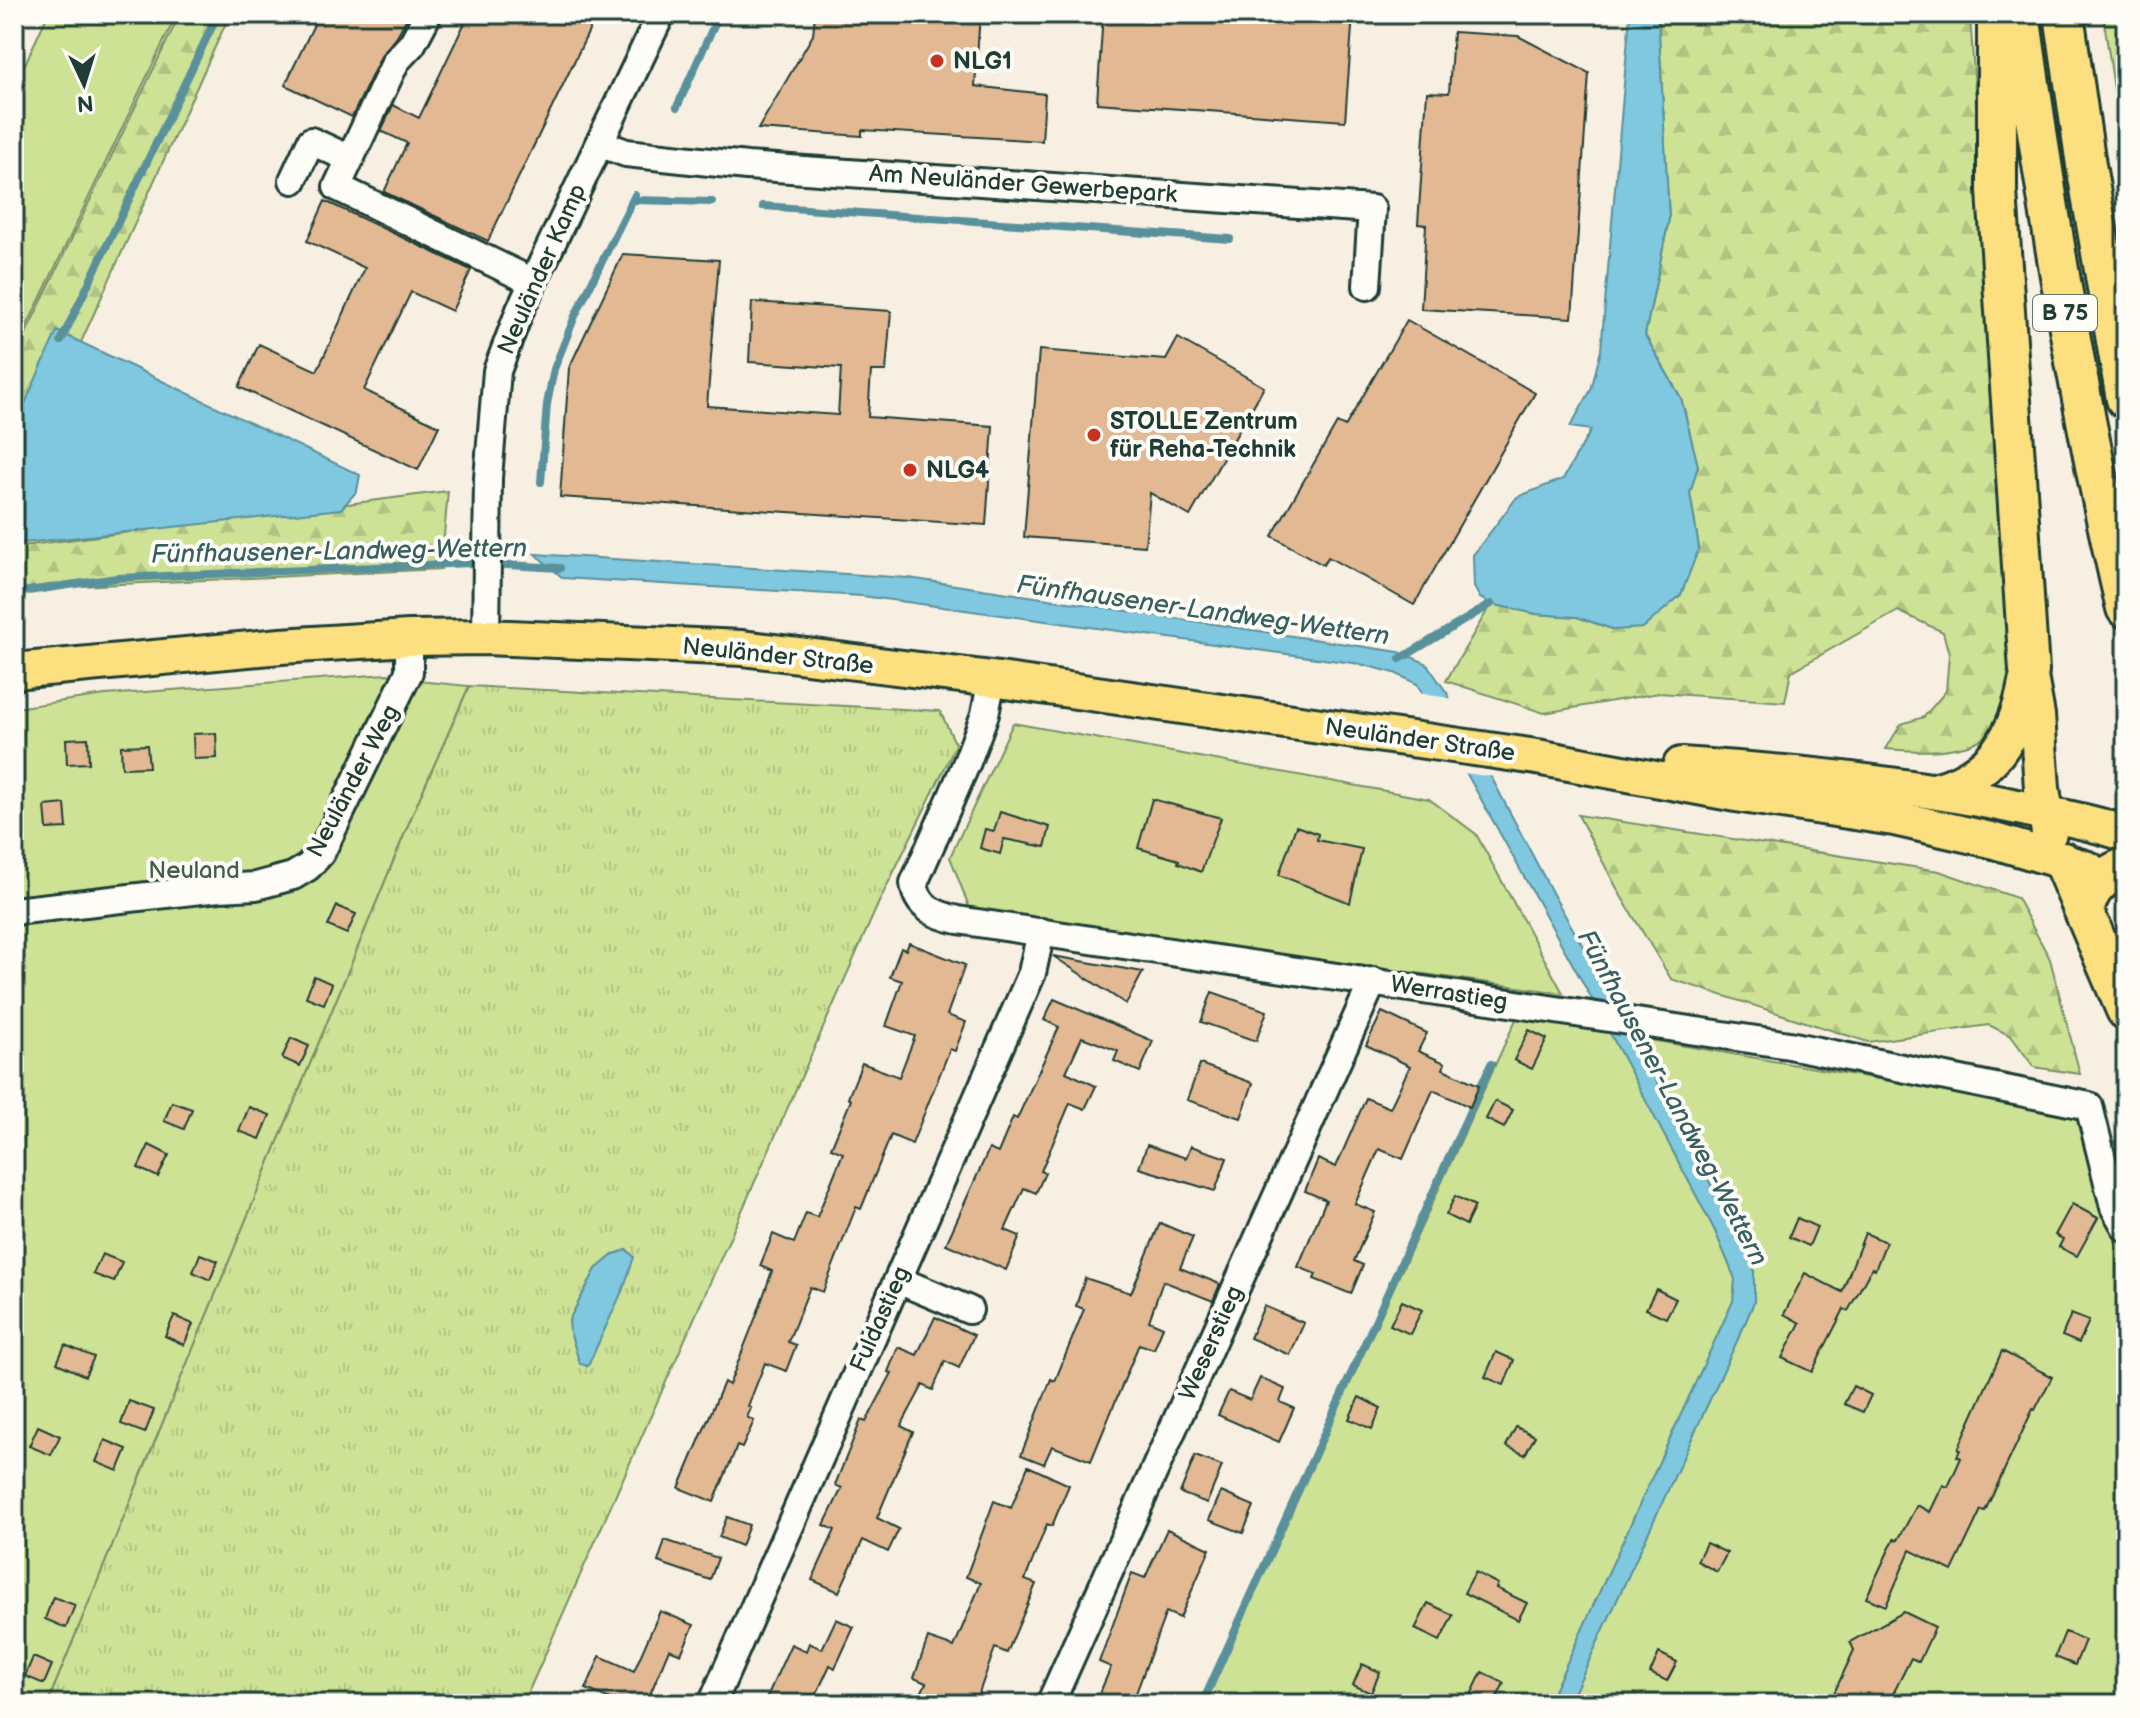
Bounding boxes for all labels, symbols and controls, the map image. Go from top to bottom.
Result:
north arrow [44,44,124,124]
place label: NLG1 [953,47,1012,76]
marker: NLG1 [928,52,946,70]
text: N [76,88,94,116]
street label: Am Neuländer Gewerbepark [868,159,1178,209]
street label: Neuländer Kamp [491,179,593,359]
road number: B 75 [2033,295,2097,331]
place label: STOLLE Zentrum für Reha-Technik [1110,407,1298,464]
marker: STOLLE Zentrum für Reha-Technik [1085,426,1103,444]
place label: NLG4 [926,456,989,485]
marker: NLG4 [901,461,919,479]
water label: Fünfhausener-Landweg-Wettern [151,533,527,571]
water label: Fünfhausener-Landweg-Wettern [1015,569,1391,653]
street label: Neuländer Straße [681,632,875,680]
street label: Neuländer Weg [301,700,405,862]
street label: Neuländer Straße [1323,712,1517,768]
park label: Neuland [148,856,240,885]
water label: Fünfhausener-Landweg-Wettern [1570,925,1774,1271]
street label: Werrastieg [1388,969,1510,1017]
street label: Fuldastieg [844,1262,916,1376]
street label: Weserstieg [1173,1281,1249,1405]

